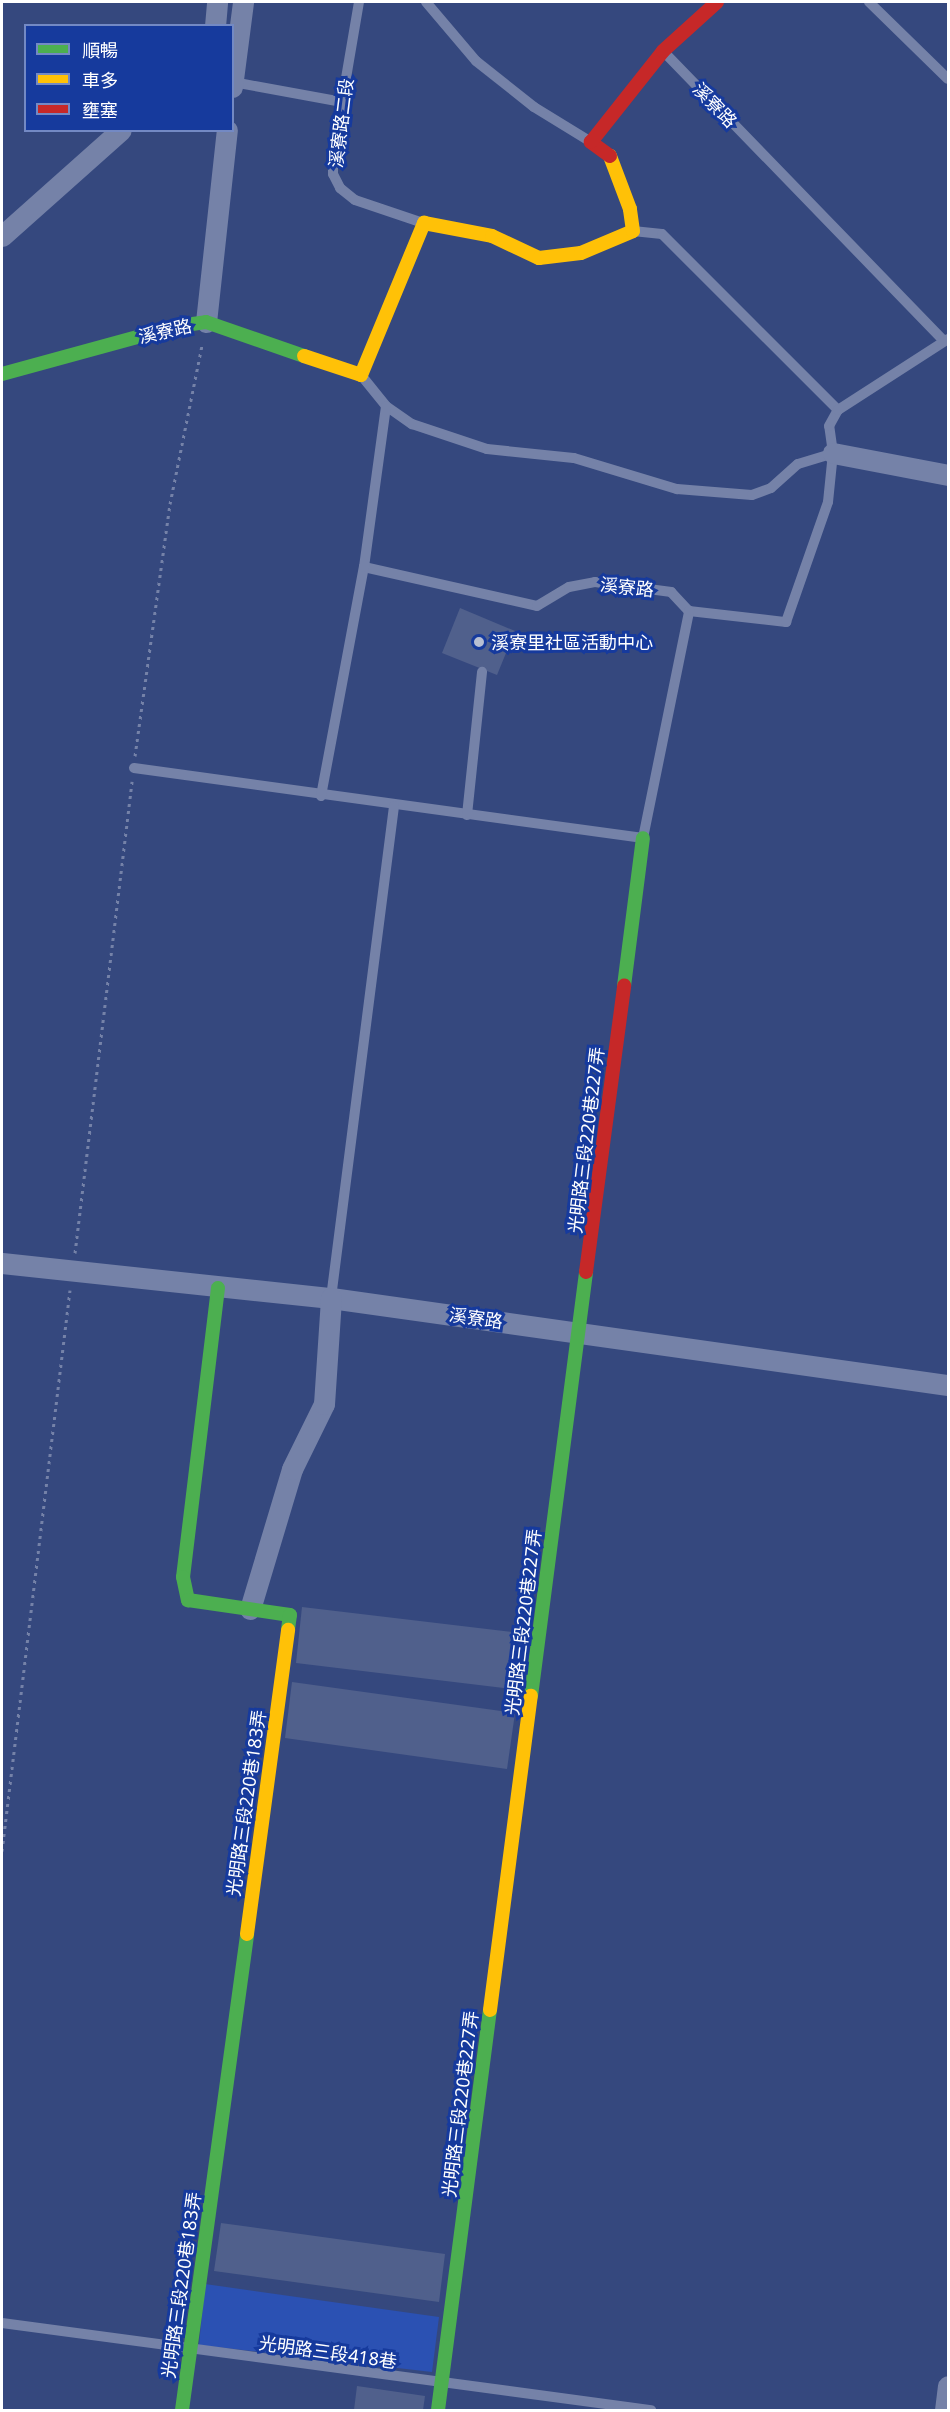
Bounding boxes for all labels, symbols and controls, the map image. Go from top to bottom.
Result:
legend [24,24,234,132]
text: 順暢 [82,38,118,62]
text: 車多 [82,68,118,92]
street label: 溪寮路二段 [325,77,357,169]
street label: 溪寮路 [688,78,742,132]
text: 壅塞 [82,98,118,122]
street label: 溪寮路 [136,314,194,348]
street label: 溪寮路 [599,573,655,601]
place label: 溪寮里社區活動中心 [491,631,653,653]
marker: 溪寮里社區活動中心 [472,635,486,649]
street label: 光明路三段220巷227弄 [564,1045,608,1235]
street label: 溪寮路 [448,1304,504,1332]
street label: 光明路三段220巷227弄 [501,1527,545,1717]
street label: 光明路三段220巷183弄 [222,1709,270,1897]
street label: 光明路三段220巷227弄 [438,2009,482,2199]
street label: 光明路三段220巷183弄 [157,2191,205,2379]
street label: 光明路三段418巷 [258,2332,398,2372]

